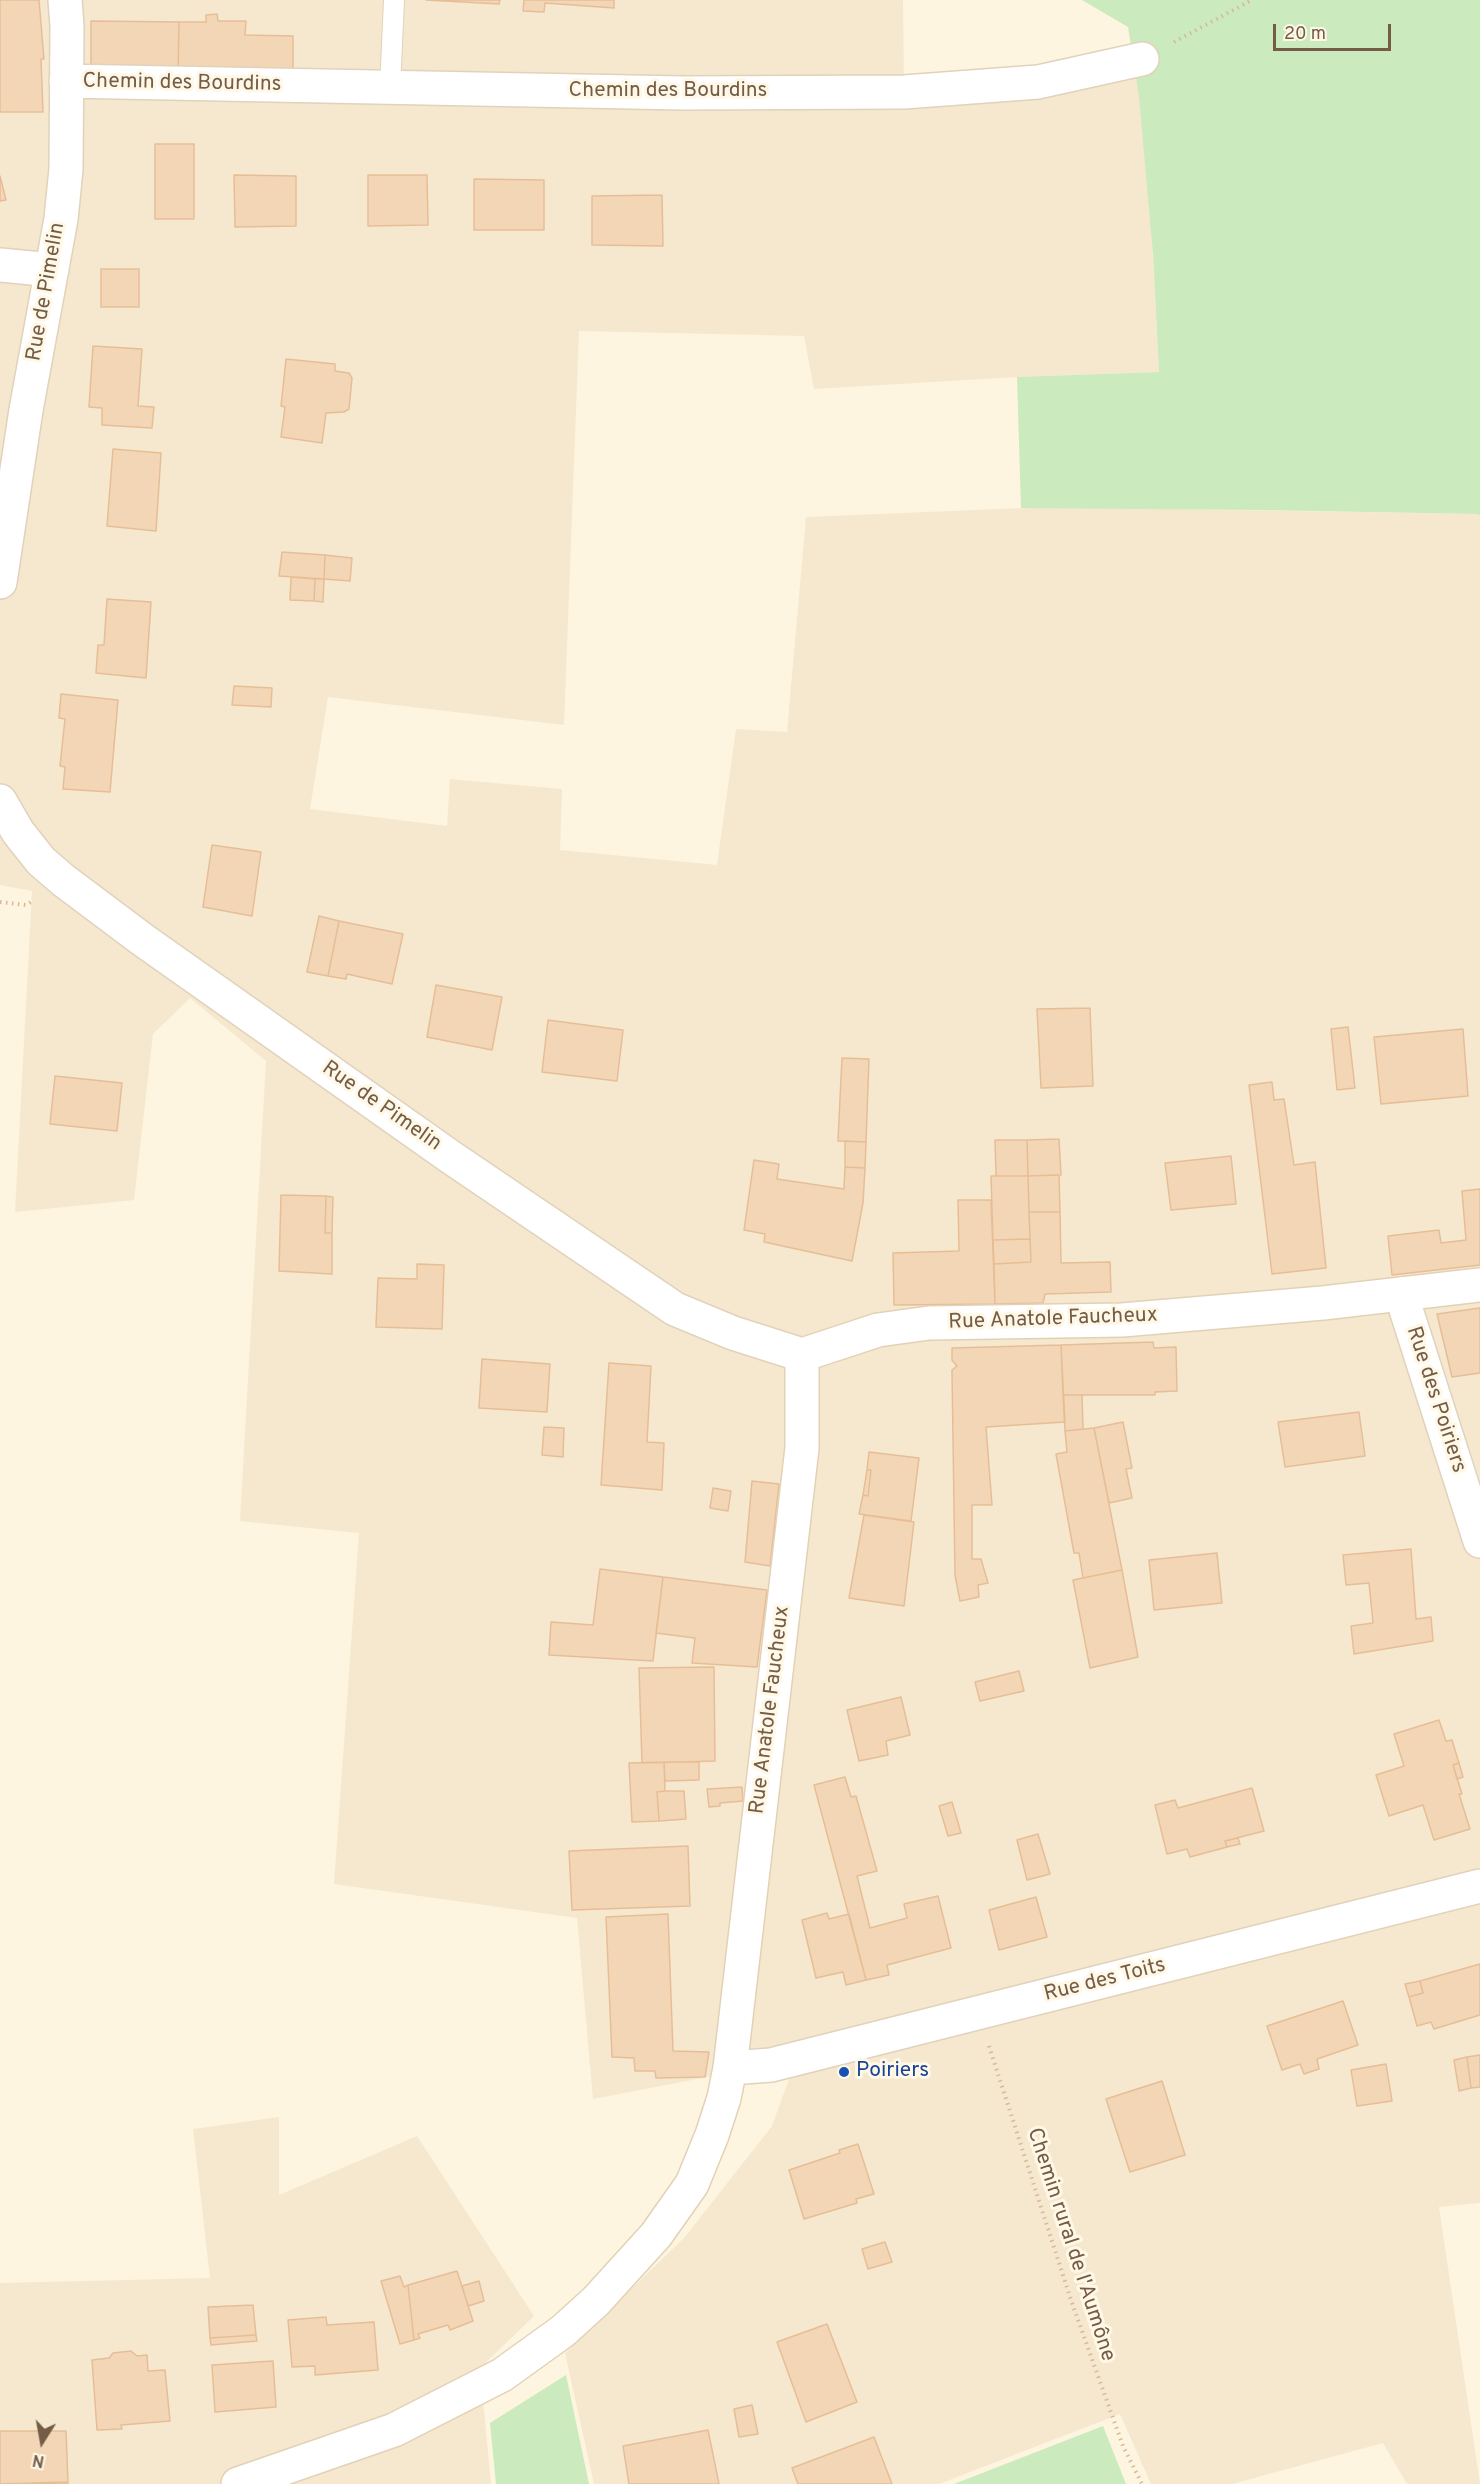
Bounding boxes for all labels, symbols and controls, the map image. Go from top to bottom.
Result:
scale bar [1276,12,1394,50]
text: 20 m [1284,23,1326,46]
street label: Chemin des Bourdins [82,70,282,98]
street label: Chemin des Bourdins [569,79,767,105]
street label: Rue de Pimelin [22,221,72,363]
street label: Rue de Pimelin [316,1056,446,1158]
street label: Rue Anatole Faucheux [948,1304,1158,1336]
street label: Rue des Poiriers [1399,1324,1471,1476]
street label: Rue Anatole Faucheux [746,1605,796,1815]
street label: Rue des Toits [1042,1954,1168,2008]
place label: Poiriers [856,2059,929,2085]
marker: Poiriers [837,2065,851,2079]
street label: Chemin rural de l'Aumône [1020,2125,1120,2365]
north arrow [12,2412,72,2472]
text: N [31,2449,46,2471]

